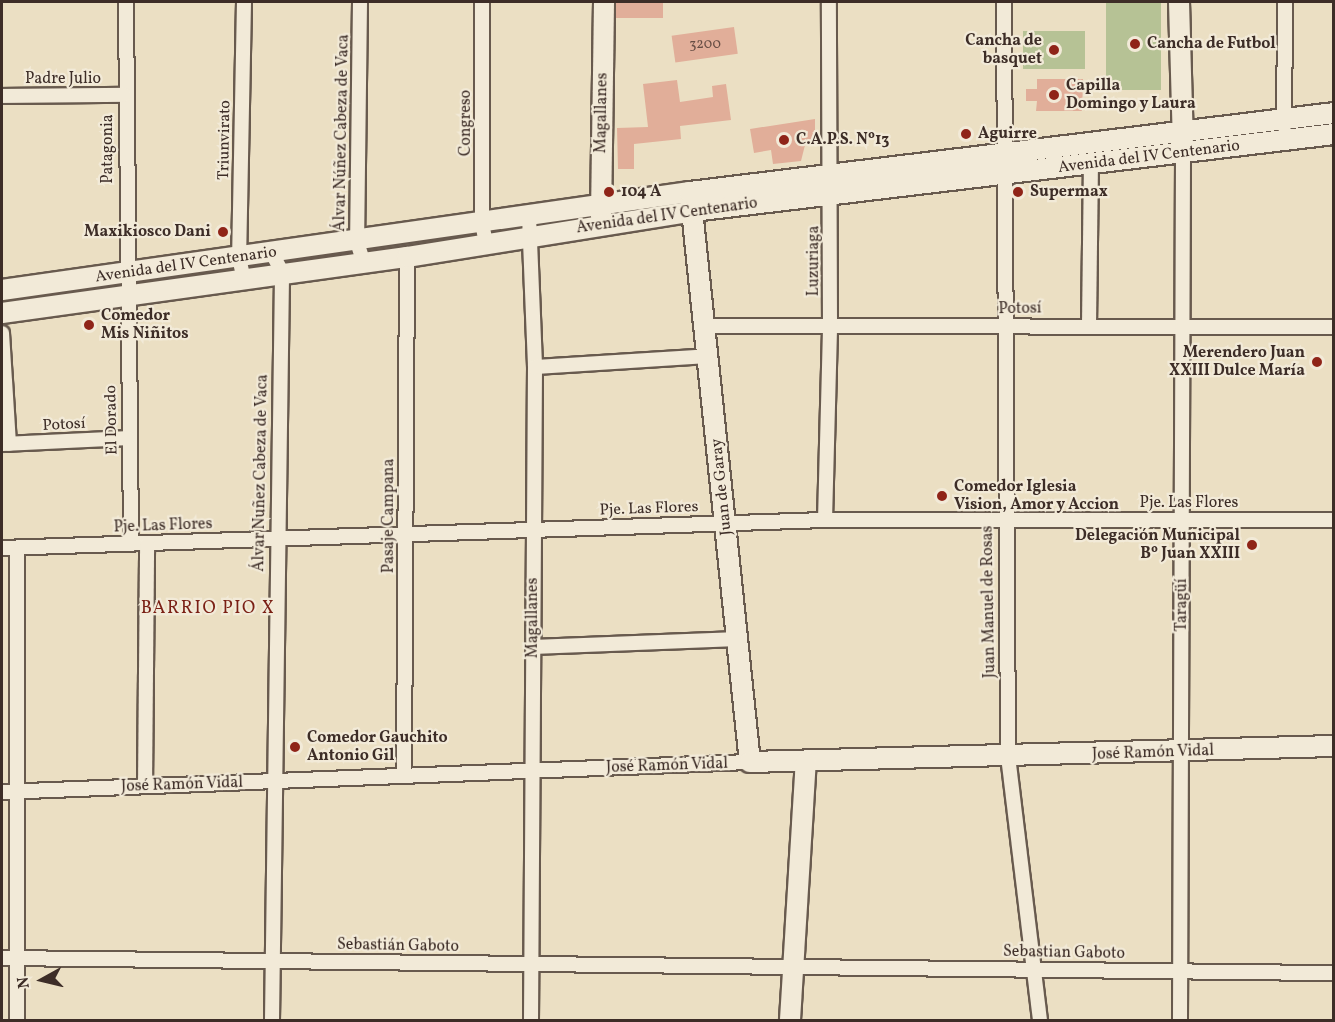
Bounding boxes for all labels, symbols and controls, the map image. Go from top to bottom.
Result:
place label: Cancha de basquet [965,31,1042,69]
street label: Álvar Núñez Cabeza de Vaca [331,34,353,232]
place label: Cancha de Futbol [1147,34,1276,54]
house number: 3200 [689,37,721,53]
marker: Cancha de Futbol [1128,37,1142,51]
marker: Cancha de basquet [1047,43,1061,57]
street label: Padre Julio [25,69,101,89]
street label: Magallanes [592,73,612,153]
place label: Capilla Domingo y Laura [1066,76,1196,114]
marker: Capilla Domingo y Laura [1047,88,1061,102]
street label: Congreso [456,90,476,156]
street label: Triunvirato [215,100,235,180]
street label: Patagonia [98,114,118,184]
place label: Aguirre [978,124,1037,144]
marker: Aguirre [959,127,973,141]
place label: C.A.P.S. Nº13 [796,130,890,150]
marker: C.A.P.S. Nº13 [777,133,791,147]
street label: Avenida del IV Centenario [1057,136,1241,178]
place label: 104 A [621,182,661,202]
place label: Supermax [1030,182,1108,202]
marker: 104 A [602,185,616,199]
marker: Supermax [1011,185,1025,199]
street label: Avenida del IV Centenario [575,194,759,238]
place label: Maxikiosco Dani [84,222,211,242]
marker: Maxikiosco Dani [216,225,230,239]
street label: Luzuriaga [804,226,824,296]
street label: Avenida del IV Centenario [94,243,278,287]
street label: Potosí [998,299,1042,319]
place label: Comedor Mis Niñitos [101,306,189,344]
marker: Comedor Mis Niñitos [82,318,96,332]
place label: Merendero Juan XXIII Dulce María [1169,343,1305,381]
marker: Merendero Juan XXIII Dulce María [1310,355,1324,369]
street label: Álvar Nuñez Cabeza de Vaca [250,374,272,572]
street label: El Dorado [102,385,122,455]
street label: Potosí [42,414,86,436]
street label: Juan de Garay [707,438,737,536]
street label: Pasaje Campana [379,459,399,573]
place label: Comedor Iglesia Vision, Amor y Accion [954,477,1120,515]
marker: Comedor Iglesia Vision, Amor y Accion [935,489,949,503]
street label: Pje. Las Flores [1140,493,1238,513]
street label: Pje. Las Flores [599,498,699,520]
street label: Pje. Las Flores [113,515,213,537]
street label: Juan Manuel de Rosas [978,526,1000,678]
place label: Delegación Municipal Bº Juan XXIII [1075,526,1240,564]
marker: Delegación Municipal Bº Juan XXIII [1245,538,1259,552]
street label: Magallanes [523,578,543,658]
street label: Taragüí [1172,578,1192,632]
district label: BARRIO PIO X [141,598,275,620]
place label: Comedor Gauchito Antonio Gil [307,728,448,766]
marker: Comedor Gauchito Antonio Gil [288,740,302,754]
street label: José Ramón Vidal [1091,741,1215,765]
street label: José Ramón Vidal [605,754,729,778]
street label: José Ramón Vidal [120,773,244,797]
street label: Sebastián Gaboto [337,935,459,957]
street label: Sebastian Gaboto [1003,942,1125,964]
north arrow [12,950,72,1010]
text: N [12,975,36,990]

